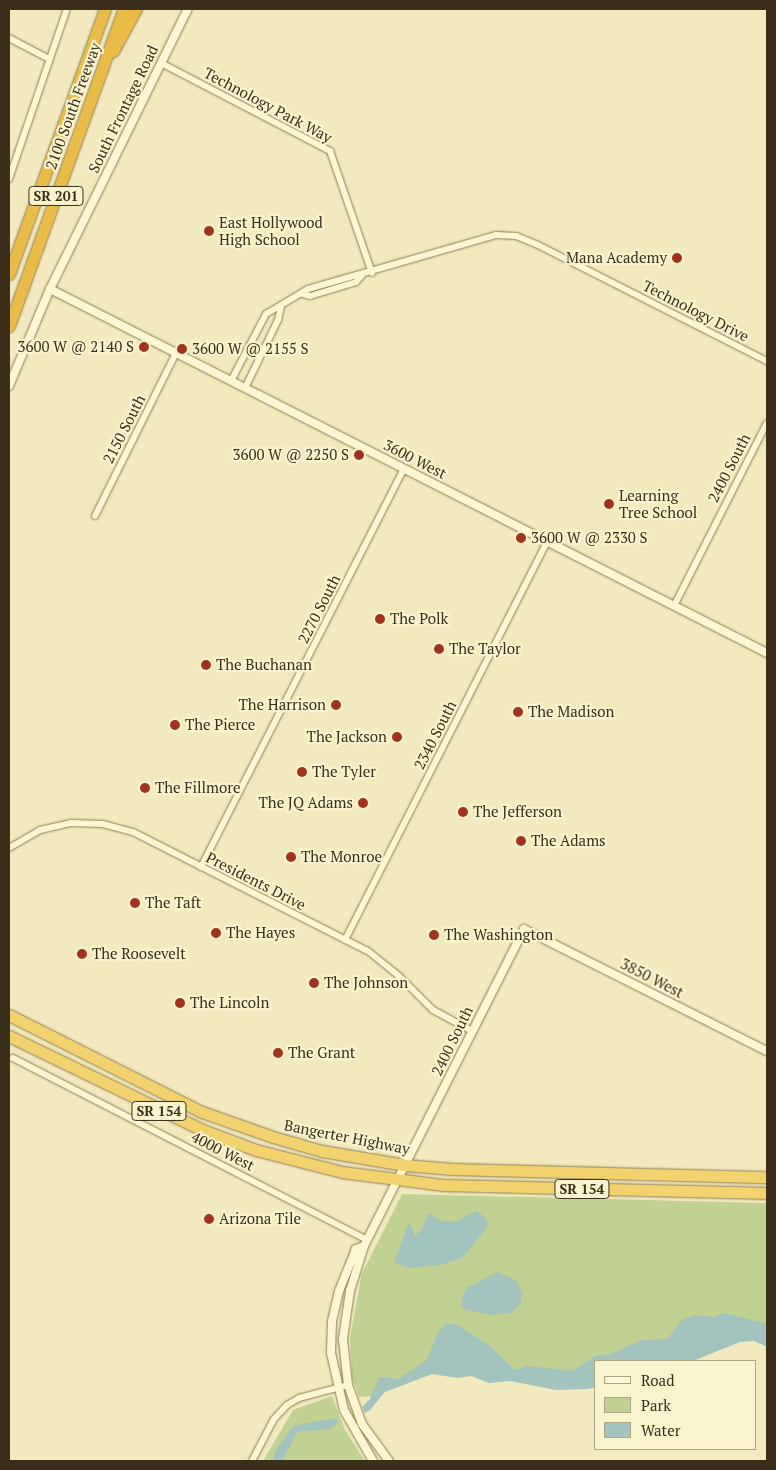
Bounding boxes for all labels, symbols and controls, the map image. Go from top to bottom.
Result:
street label: 2100 South Freeway [42,40,104,172]
street label: South Frontage Road [84,42,162,176]
street label: Technology Park Way [201,64,335,146]
road number: SR 201 [27,185,85,208]
place label: East Hollywood High School [219,213,323,248]
marker: East Hollywood High School [203,225,215,237]
place label: Mana Academy [566,249,667,267]
marker: Mana Academy [671,252,683,264]
street label: Technology Drive [640,277,752,345]
place label: 3600 W @ 2140 S [17,338,134,356]
place label: 3600 W @ 2155 S [192,340,309,358]
marker: 3600 W @ 2140 S [138,341,150,353]
marker: 3600 W @ 2155 S [176,343,188,355]
street label: 2150 South [99,392,149,466]
street label: 2400 South [704,431,754,505]
street label: 3600 West [381,435,449,483]
place label: 3600 W @ 2250 S [232,446,349,464]
marker: 3600 W @ 2250 S [353,449,365,461]
place label: Learning Tree School [619,486,697,521]
marker: Learning Tree School [603,498,615,510]
place label: 3600 W @ 2330 S [531,529,648,547]
marker: 3600 W @ 2330 S [515,532,527,544]
street label: 2270 South [294,572,344,646]
place label: The Polk [390,610,448,628]
marker: The Polk [374,613,386,625]
place label: The Taylor [449,640,521,658]
marker: The Taylor [433,643,445,655]
place label: The Buchanan [216,656,312,674]
marker: The Buchanan [200,659,212,671]
place label: The Harrison [238,696,326,714]
street label: 2340 South [410,698,460,772]
marker: The Harrison [330,699,342,711]
place label: The Madison [528,703,614,721]
marker: The Madison [512,706,524,718]
place label: The Pierce [185,716,255,734]
marker: The Pierce [169,719,181,731]
place label: The Jackson [307,728,387,746]
marker: The Jackson [391,731,403,743]
place label: The Tyler [312,763,376,781]
marker: The Tyler [296,766,308,778]
place label: The Fillmore [155,779,241,797]
marker: The Fillmore [139,782,151,794]
place label: The JQ Adams [258,794,353,812]
marker: The JQ Adams [357,797,369,809]
place label: The Jefferson [473,803,562,821]
marker: The Jefferson [457,806,469,818]
place label: The Adams [531,832,606,850]
marker: The Adams [515,835,527,847]
street label: Presidents Drive [203,848,309,914]
place label: The Monroe [301,848,382,866]
marker: The Monroe [285,851,297,863]
place label: The Taft [145,894,201,912]
marker: The Taft [129,897,141,909]
place label: The Hayes [226,924,295,942]
place label: The Washington [444,926,553,944]
marker: The Hayes [210,927,222,939]
marker: The Washington [428,929,440,941]
place label: The Roosevelt [92,945,186,963]
marker: The Roosevelt [76,948,88,960]
street label: 3850 West [618,954,686,1002]
place label: The Johnson [324,974,408,992]
marker: The Johnson [308,977,320,989]
place label: The Lincoln [190,994,269,1012]
marker: The Lincoln [174,997,186,1009]
street label: 2400 South [427,1003,477,1079]
place label: The Grant [288,1044,355,1062]
marker: The Grant [272,1047,284,1059]
road number: SR 154 [130,1100,188,1122]
street label: Bangerter Highway [283,1116,411,1158]
street label: 4000 West [189,1127,257,1175]
road number: SR 154 [553,1178,611,1200]
place label: Arizona Tile [219,1210,301,1228]
marker: Arizona Tile [203,1213,215,1225]
legend [594,1360,756,1450]
text: Road [641,1370,674,1390]
text: Park [641,1395,671,1415]
text: Water [641,1420,680,1440]

